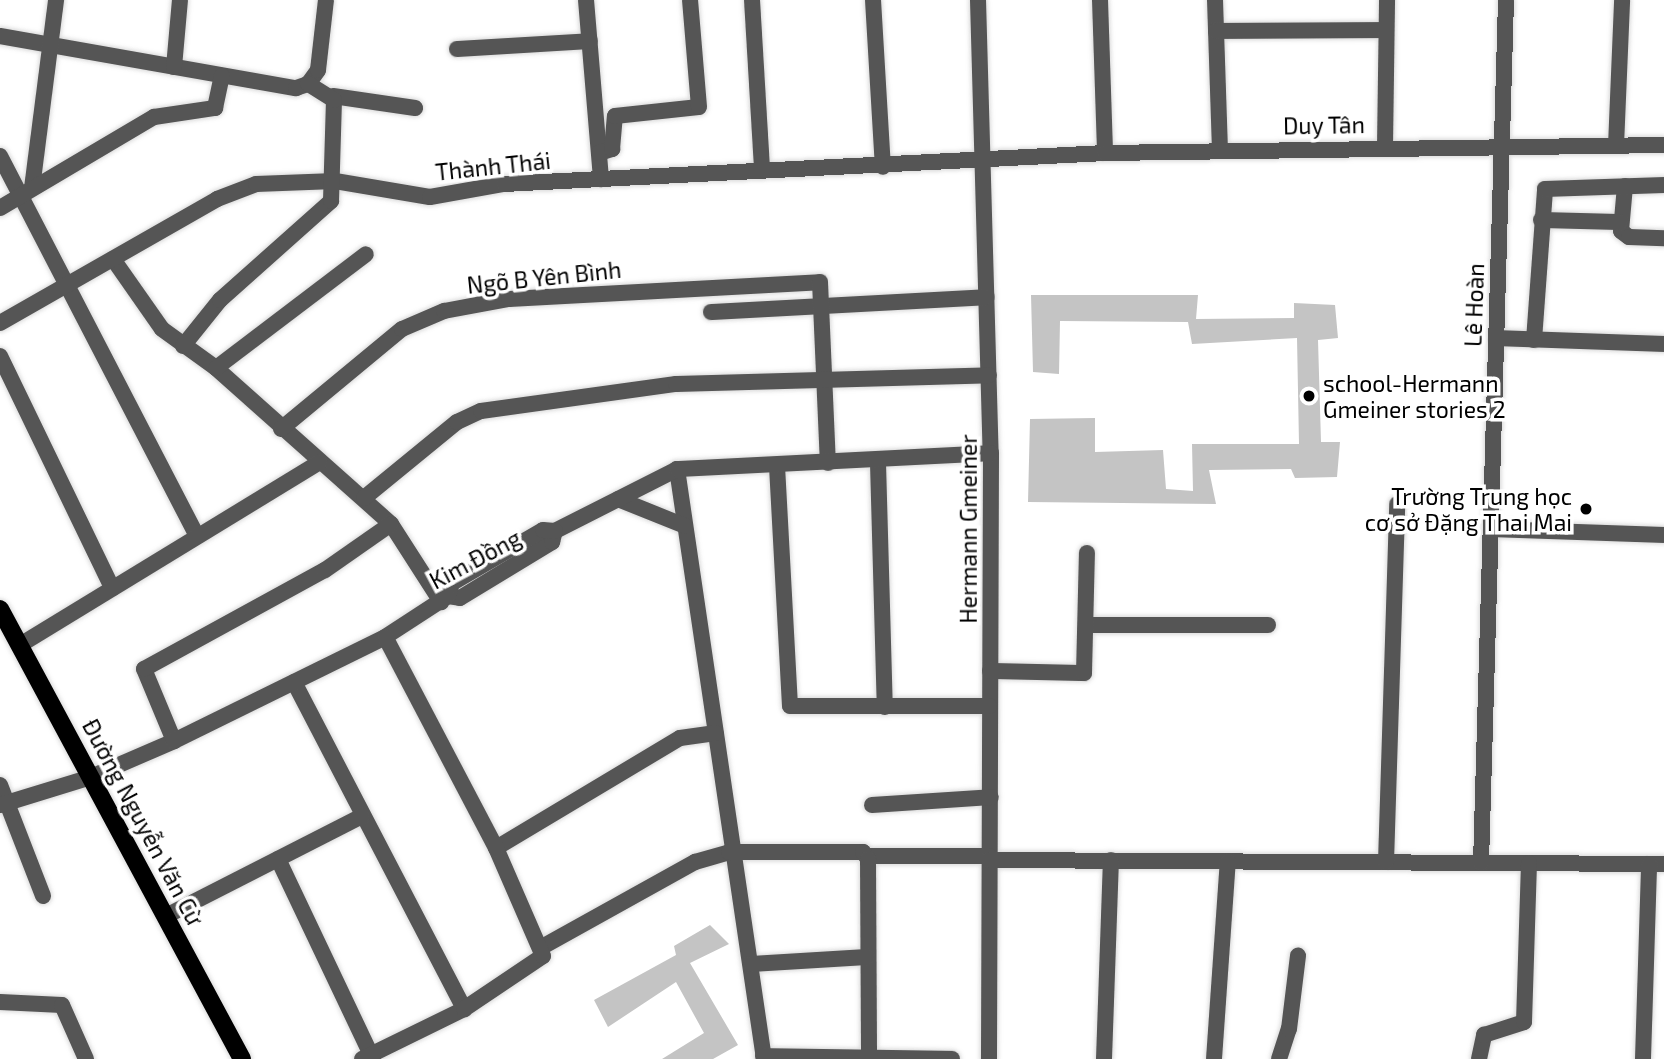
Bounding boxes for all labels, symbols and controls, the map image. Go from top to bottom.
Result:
street label: Duy Tân [1282,110,1366,140]
street label: Thành Thái [434,146,552,186]
street label: Ngõ B Yên Bình [465,255,623,299]
street label: Lê Hoàn [1459,263,1489,347]
place label: school-Hermann Gmeiner stories 2 [1323,369,1506,423]
marker: school-Hermann Gmeiner stories 2 [1301,388,1317,404]
street label: Hermann Gmeiner [954,434,982,624]
place label: Trường Trung học cơ sở Đặng Thai Mai [1364,482,1572,536]
marker: Trường Trung học cơ sở Đặng Thai Mai [1578,501,1594,517]
street label: Kim Đồng [425,524,525,594]
street label: Đường Nguyễn Văn Cừ [77,714,209,930]

